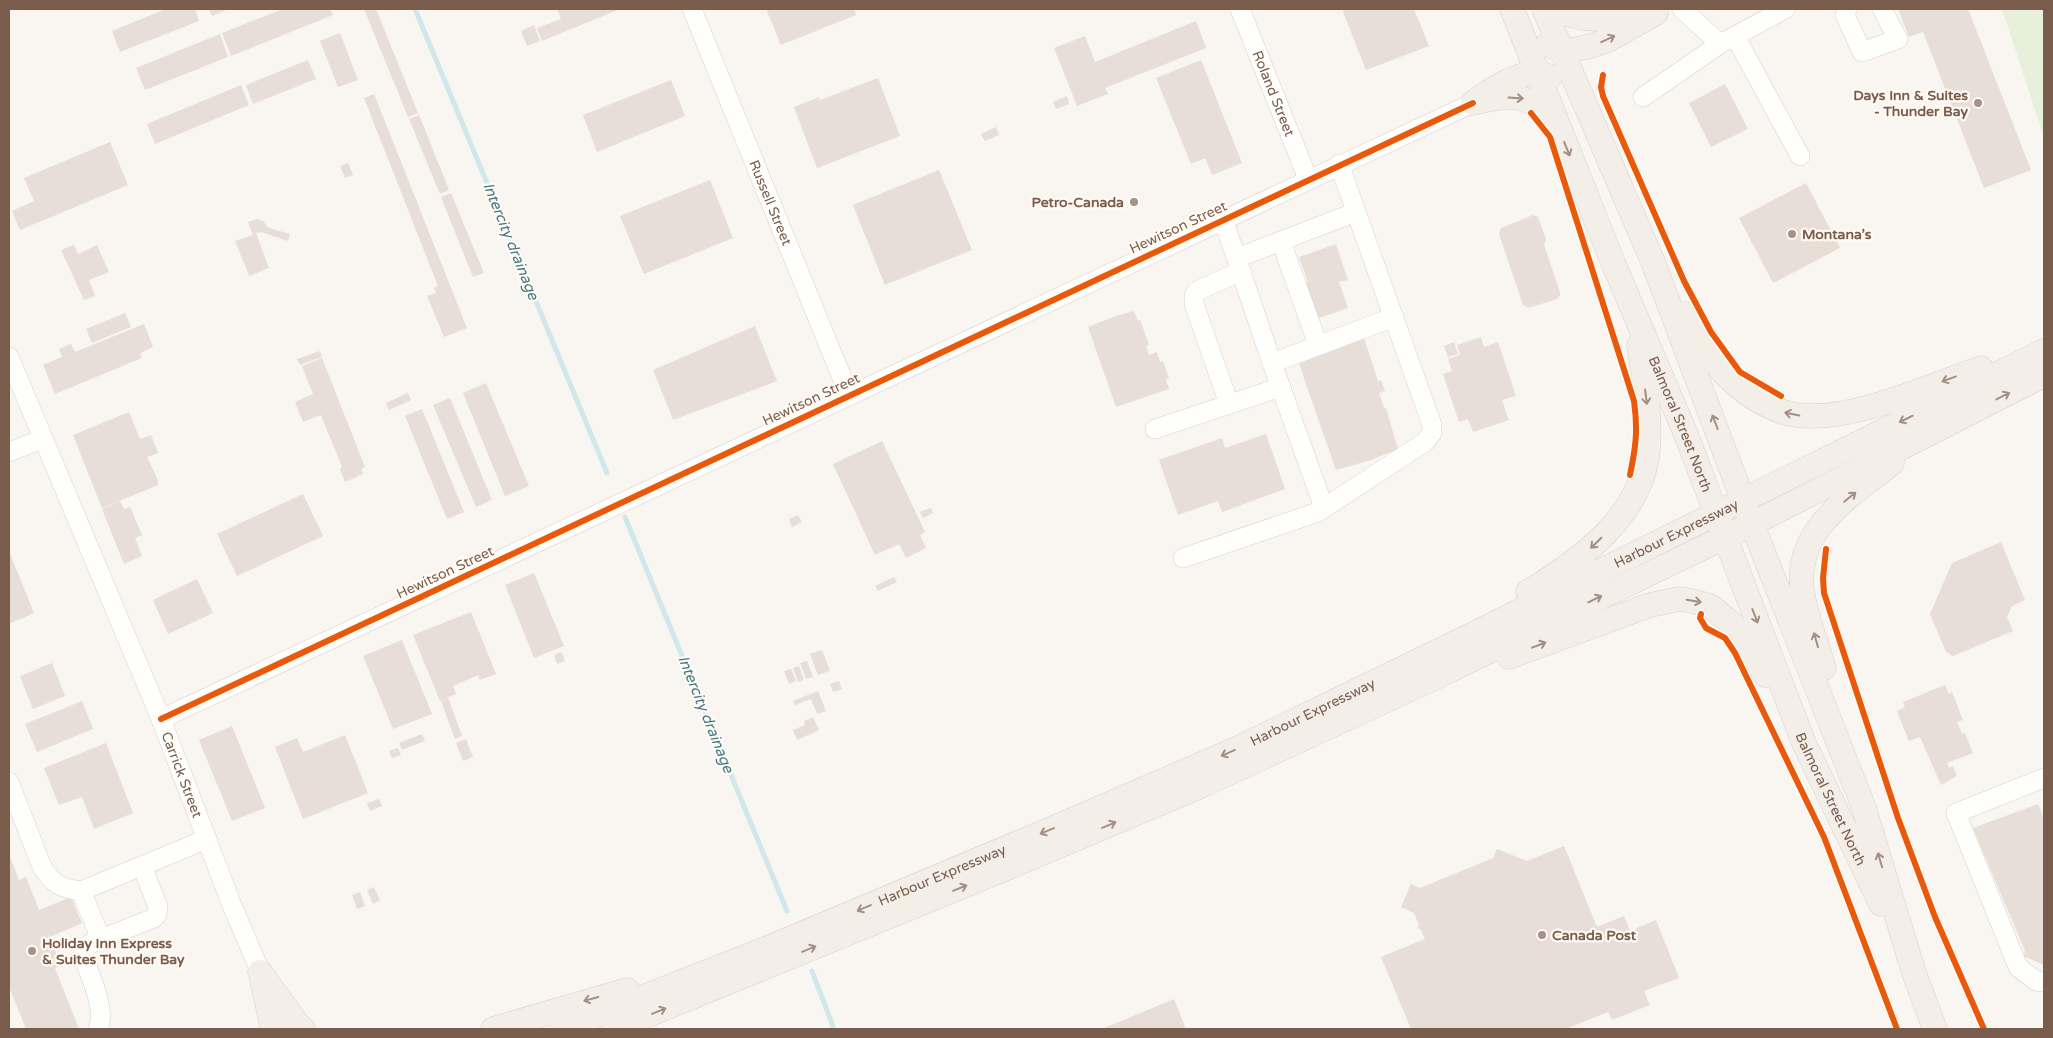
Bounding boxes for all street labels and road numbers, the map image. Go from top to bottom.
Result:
street label: Roland Street [1249,48,1298,140]
street label: Russell Street [745,158,795,249]
street label: Hewitson Street [1127,197,1230,257]
street label: Balmoral Street North [1645,354,1715,495]
street label: Hewitson Street [760,369,863,429]
street label: Harbour Expressway [1611,496,1742,572]
street label: Hewitson Street [394,542,497,602]
street label: Harbour Expressway [1247,675,1379,750]
street label: Carrick Street [158,729,206,821]
street label: Balmoral Street North [1792,730,1869,868]
street label: Harbour Expressway [876,841,1009,910]

